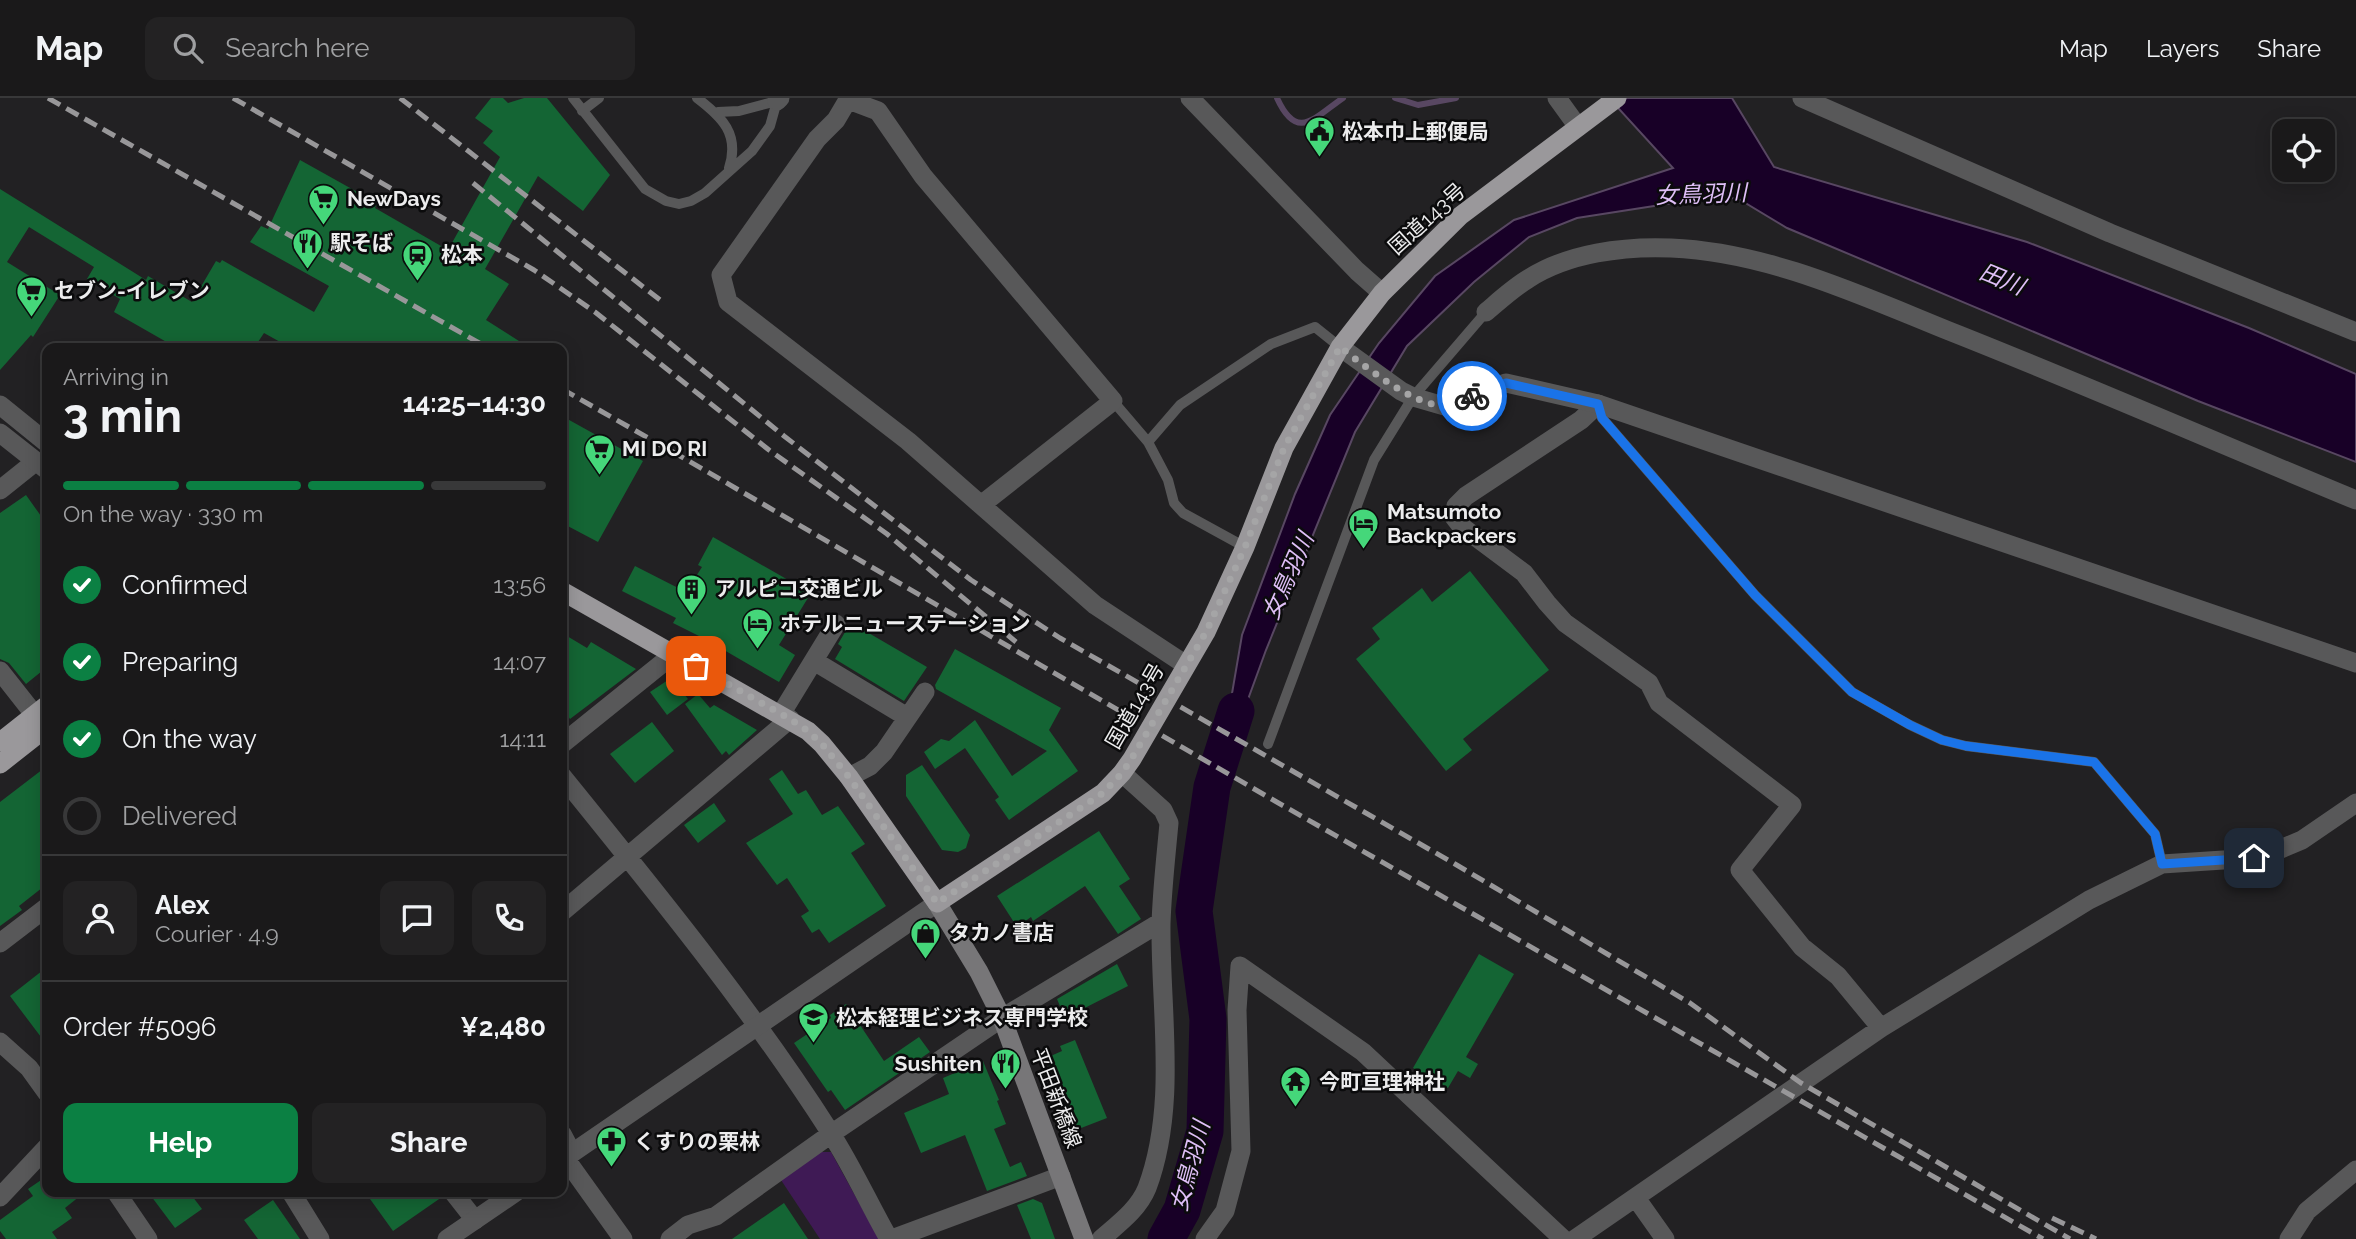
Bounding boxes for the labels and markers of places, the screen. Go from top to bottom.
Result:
public building icon: 松本巾上郵便局 [1302,115,1336,159]
place label: 松本巾上郵便局 [1342,119,1489,144]
supermarket icon: NewDays [307,182,341,226]
place label: NewDays [347,186,441,211]
restaurant icon: 駅そば [290,226,324,270]
place label: 駅そば [330,230,393,255]
station icon: 松本 [401,238,435,282]
place label: 松本 [441,242,483,267]
supermarket icon: セブン-イレブン [14,274,48,318]
place label: セブン-イレブン [54,278,210,303]
supermarket icon: MI DO RI [582,432,616,476]
place label: MI DO RI [622,436,707,461]
place label: Matsumoto Backpackers [1387,499,1516,548]
hotel icon: Matsumoto Backpackers [1347,507,1381,551]
building icon: アルピコ交通ビル [675,572,709,616]
place label: アルピコ交通ビル [715,576,883,601]
hotel icon: ホテルニューステーション [740,607,774,651]
place label: ホテルニューステーション [780,611,1031,636]
pin [666,636,726,696]
pin [2224,828,2284,888]
shop icon: タカノ書店 [909,916,943,960]
place label: タカノ書店 [949,920,1054,945]
school or university icon: 松本経理ビジネス専門学校 [796,1001,830,1045]
place label: 松本経理ビジネス専門学校 [836,1005,1088,1030]
restaurant icon: Sushiten [988,1047,1022,1091]
place label: Sushiten [895,1051,982,1076]
temple icon: 今町亘理神社 [1279,1065,1313,1109]
place label: 今町亘理神社 [1319,1069,1445,1094]
pharmacy icon: くすりの栗林 [594,1125,628,1169]
place label: くすりの栗林 [634,1129,760,1154]

